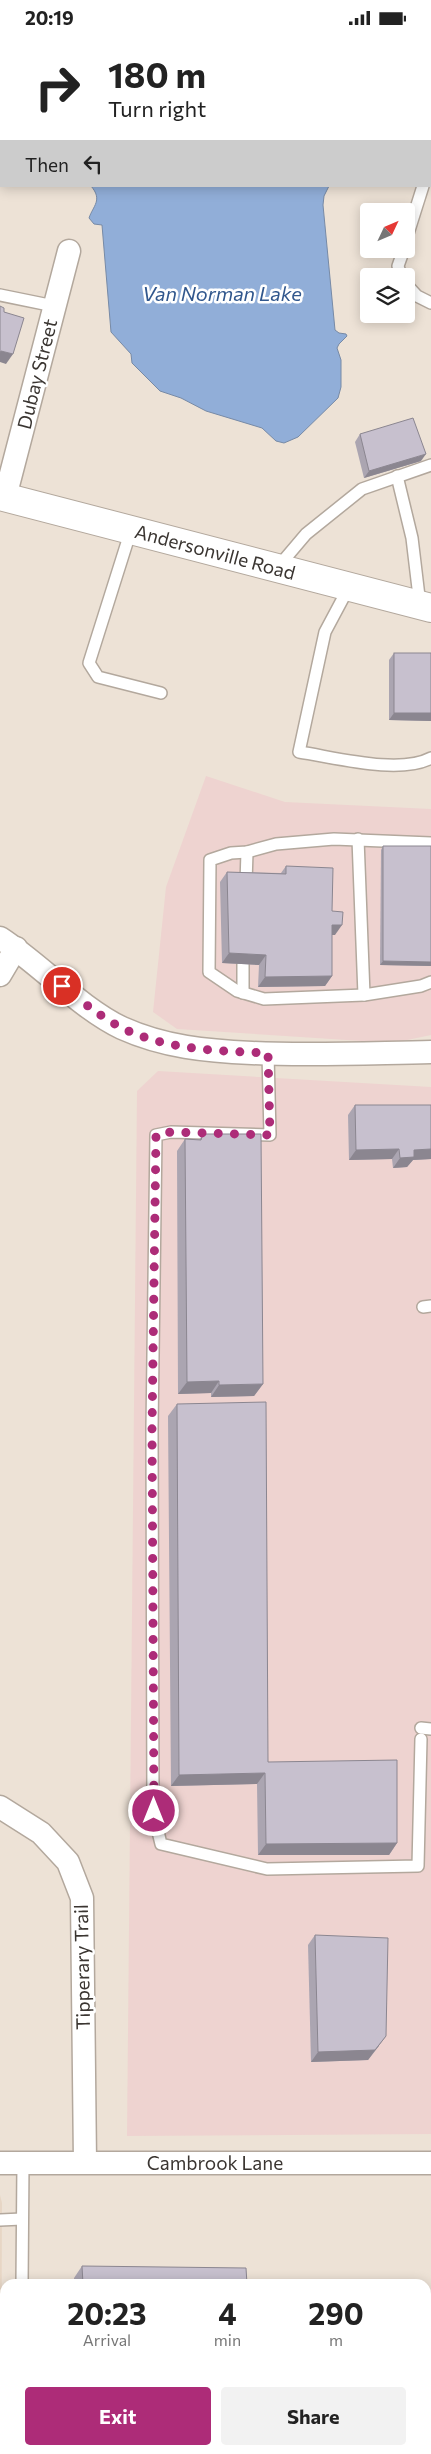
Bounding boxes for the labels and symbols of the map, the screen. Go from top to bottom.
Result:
north arrow [360,203,415,257]
water label: Van Norman Lake [142,281,302,305]
street label: Dubay Street [12,316,61,431]
street label: Andersonville Road [132,519,298,584]
pin [41,965,83,1007]
position arrow [127,1784,179,1836]
street label: Tipperary Trail [69,1904,94,2030]
street label: Cambrook Lane [147,2151,283,2174]

